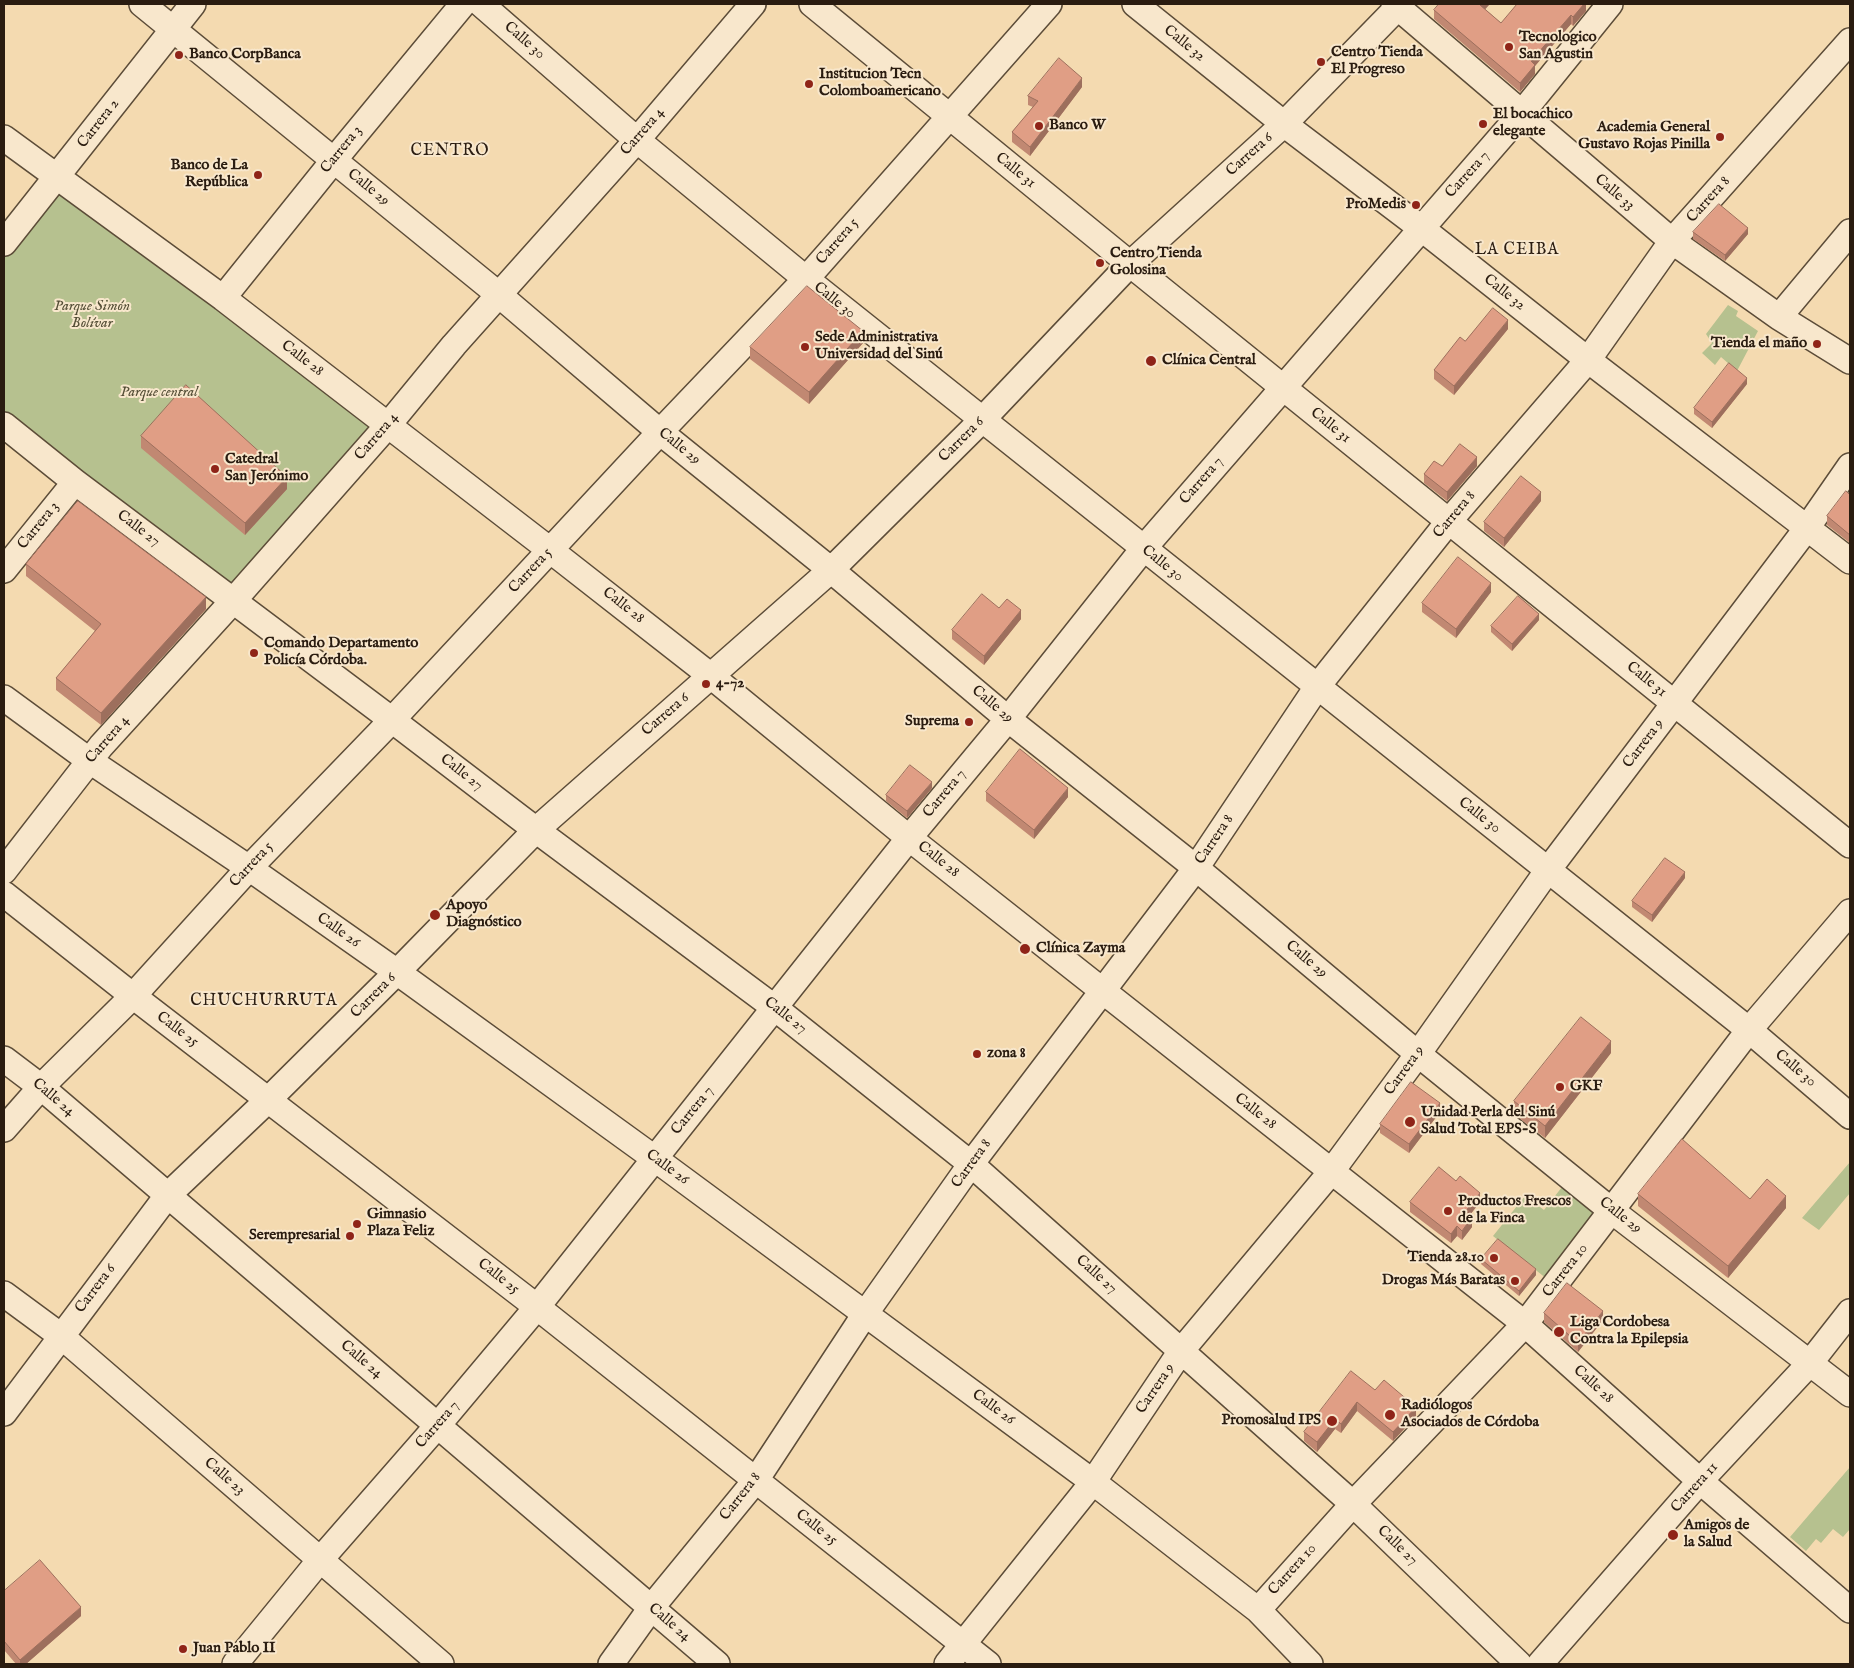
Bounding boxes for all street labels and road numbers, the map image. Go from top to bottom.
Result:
street label: Calle 30 [500,18,548,64]
street label: Calle 32 [1160,22,1208,66]
street label: Carrera 2 [74,96,124,152]
street label: Carrera 4 [617,104,669,160]
street label: Carrera 3 [317,123,367,177]
street label: Carrera 6 [1223,129,1277,181]
street label: Carrera 7 [1442,148,1494,202]
street label: Calle 31 [991,149,1039,193]
street label: Calle 29 [343,166,393,210]
street label: Calle 33 [1590,171,1638,215]
street label: Carrera 8 [1683,173,1735,227]
street label: Carrera 5 [813,215,863,269]
street label: Calle 32 [1479,271,1529,315]
street label: Calle 30 [809,279,859,323]
street label: Calle 28 [277,337,327,381]
street label: Calle 31 [1306,404,1354,448]
street label: Carrera 4 [351,409,403,465]
street label: Carrera 6 [936,414,988,466]
street label: Calle 29 [654,425,704,469]
street label: Carrera 7 [1176,453,1228,509]
street label: Carrera 8 [1430,488,1480,542]
street label: Carrera 3 [14,499,64,553]
street label: Calle 27 [113,507,163,551]
street label: Calle 30 [1137,542,1187,586]
street label: Carrera 5 [505,544,557,598]
street label: Calle 28 [598,584,648,628]
street label: Calle 31 [1622,658,1670,702]
street label: Calle 29 [967,682,1017,728]
street label: Carrera 6 [639,690,693,740]
street label: Carrera 4 [82,712,134,768]
street label: Carrera 9 [1620,716,1668,772]
street label: Calle 27 [436,751,486,795]
street label: Carrera 7 [920,766,970,822]
street label: Calle 30 [1454,794,1504,838]
street label: Carrera 8 [1192,812,1238,868]
street label: Carrera 5 [226,838,278,892]
street label: Calle 28 [913,838,963,882]
street label: Calle 26 [313,910,363,952]
street label: Calle 29 [1281,937,1331,983]
street label: Carrera 6 [348,970,400,1022]
street label: Calle 27 [760,994,810,1038]
street label: Calle 25 [152,1008,202,1052]
street label: Carrera 9 [1381,1043,1429,1099]
street label: Calle 30 [1771,1047,1819,1091]
street label: Calle 24 [28,1075,78,1121]
street label: Carrera 7 [668,1083,718,1139]
street label: Calle 28 [1230,1090,1280,1134]
street label: Carrera 8 [948,1136,996,1192]
street label: Calle 26 [642,1146,692,1190]
street label: Calle 29 [1595,1194,1645,1238]
street label: Carrera 10 [1539,1241,1593,1301]
street label: Calle 27 [1072,1252,1120,1298]
street label: Calle 25 [474,1255,522,1299]
street label: Carrera 6 [72,1261,120,1317]
street label: Calle 24 [336,1337,386,1383]
street label: Carrera 9 [1133,1360,1179,1418]
street label: Calle 28 [1569,1362,1617,1408]
street label: Calle 26 [968,1386,1018,1430]
street label: Carrera 7 [412,1397,464,1453]
street label: Calle 23 [200,1454,248,1500]
street label: Carrera 11 [1668,1459,1722,1517]
street label: Carrera 8 [717,1469,765,1525]
street label: Calle 25 [792,1506,840,1550]
street label: Calle 27 [1373,1522,1421,1570]
street label: Carrera 10 [1265,1540,1321,1600]
street label: Calle 24 [644,1600,694,1646]

